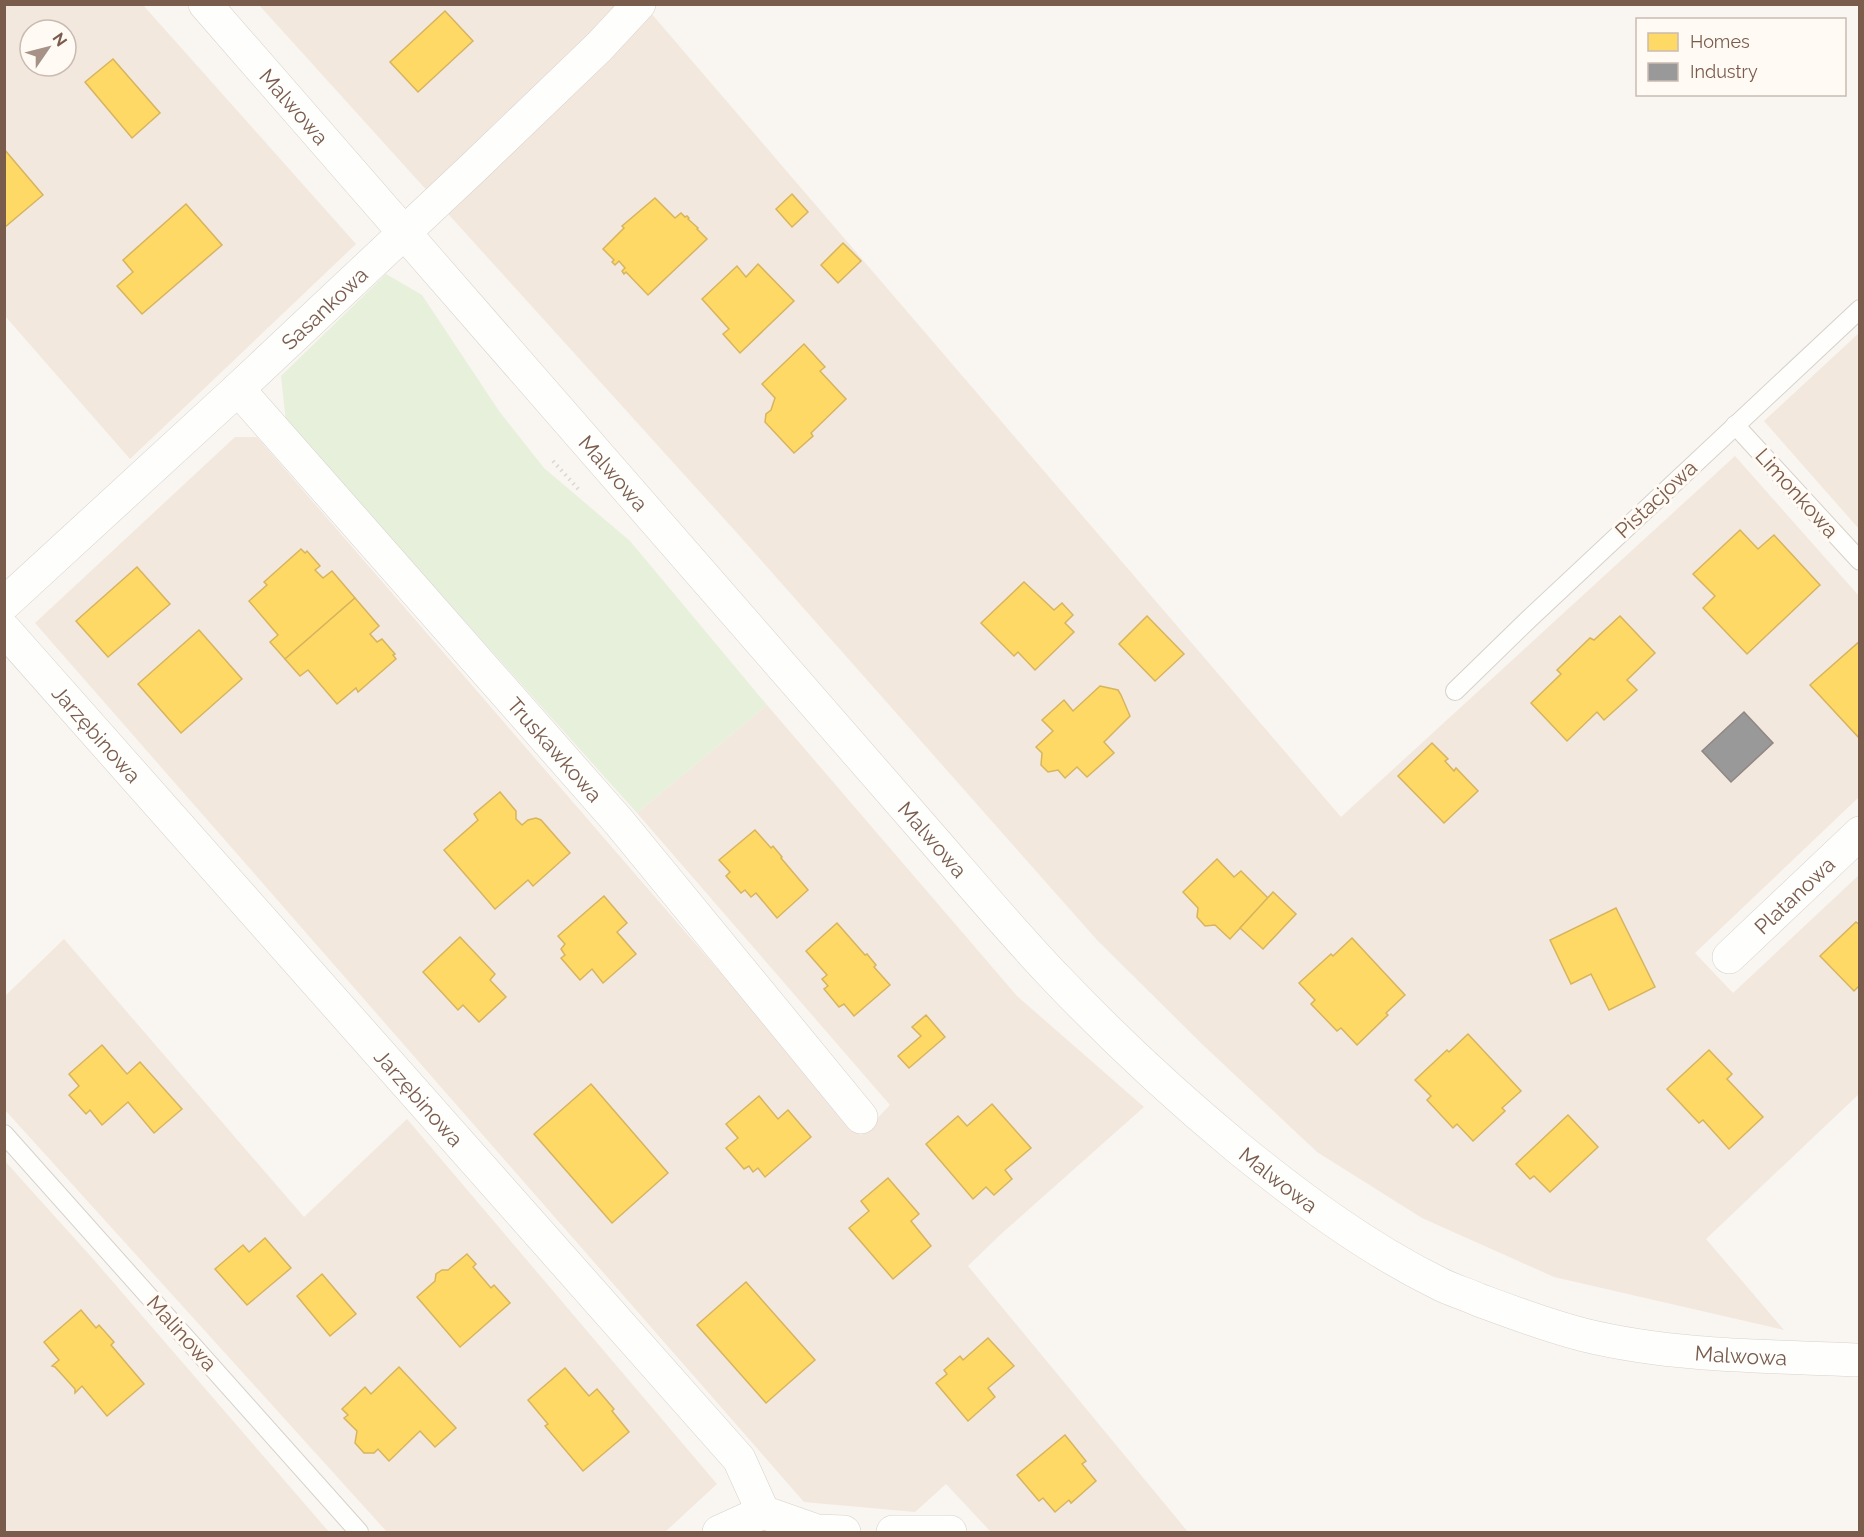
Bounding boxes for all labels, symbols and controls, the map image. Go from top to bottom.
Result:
north arrow [18,18,78,78]
legend [1636,18,1846,96]
text: N [49,29,71,50]
text: Homes [1690,31,1750,52]
text: Industry [1690,61,1758,82]
street label: Malwowa [255,64,334,150]
street label: Sasankowa [276,262,372,354]
street label: Malwowa [574,430,653,516]
street label: Limonkowa [1750,443,1844,543]
street label: Pistacjowa [1610,455,1702,543]
street label: Jarzębinowa [47,680,146,788]
street label: Truskawkowa [502,692,608,807]
street label: Malwowa [893,796,973,882]
street label: Platanowa [1749,851,1840,939]
street label: Jarzębinowa [369,1044,469,1151]
street label: Malwowa [1234,1141,1323,1218]
street label: Malinowa [142,1290,222,1376]
street label: Malwowa [1694,1340,1787,1370]

